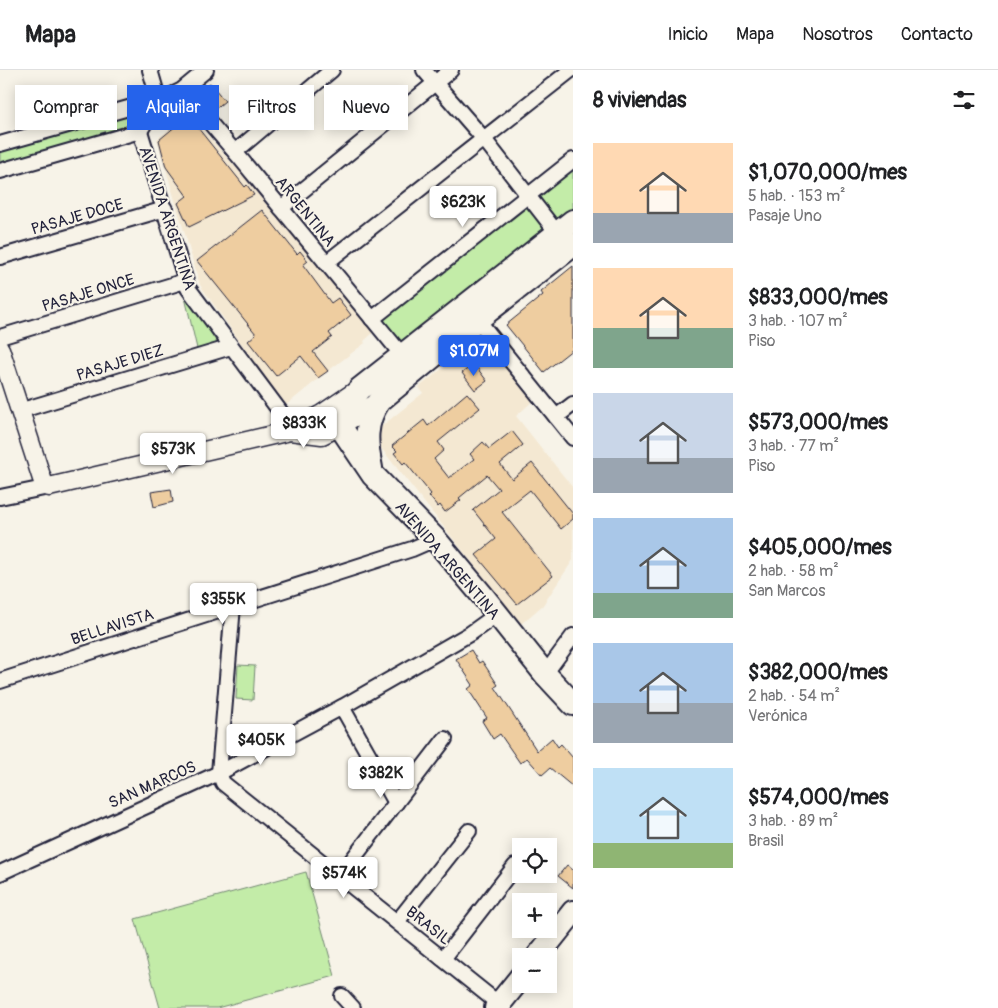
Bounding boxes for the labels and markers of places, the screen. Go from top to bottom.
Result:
pin: $623K [428,186,498,228]
pin: $1.07M [433,334,515,377]
pin: $833K [269,406,339,449]
pin: $573K [138,432,208,475]
pin: $355K [188,582,258,625]
pin: $405K [226,724,296,766]
pin: $382K [346,756,416,799]
pin: $574K [309,856,379,899]

